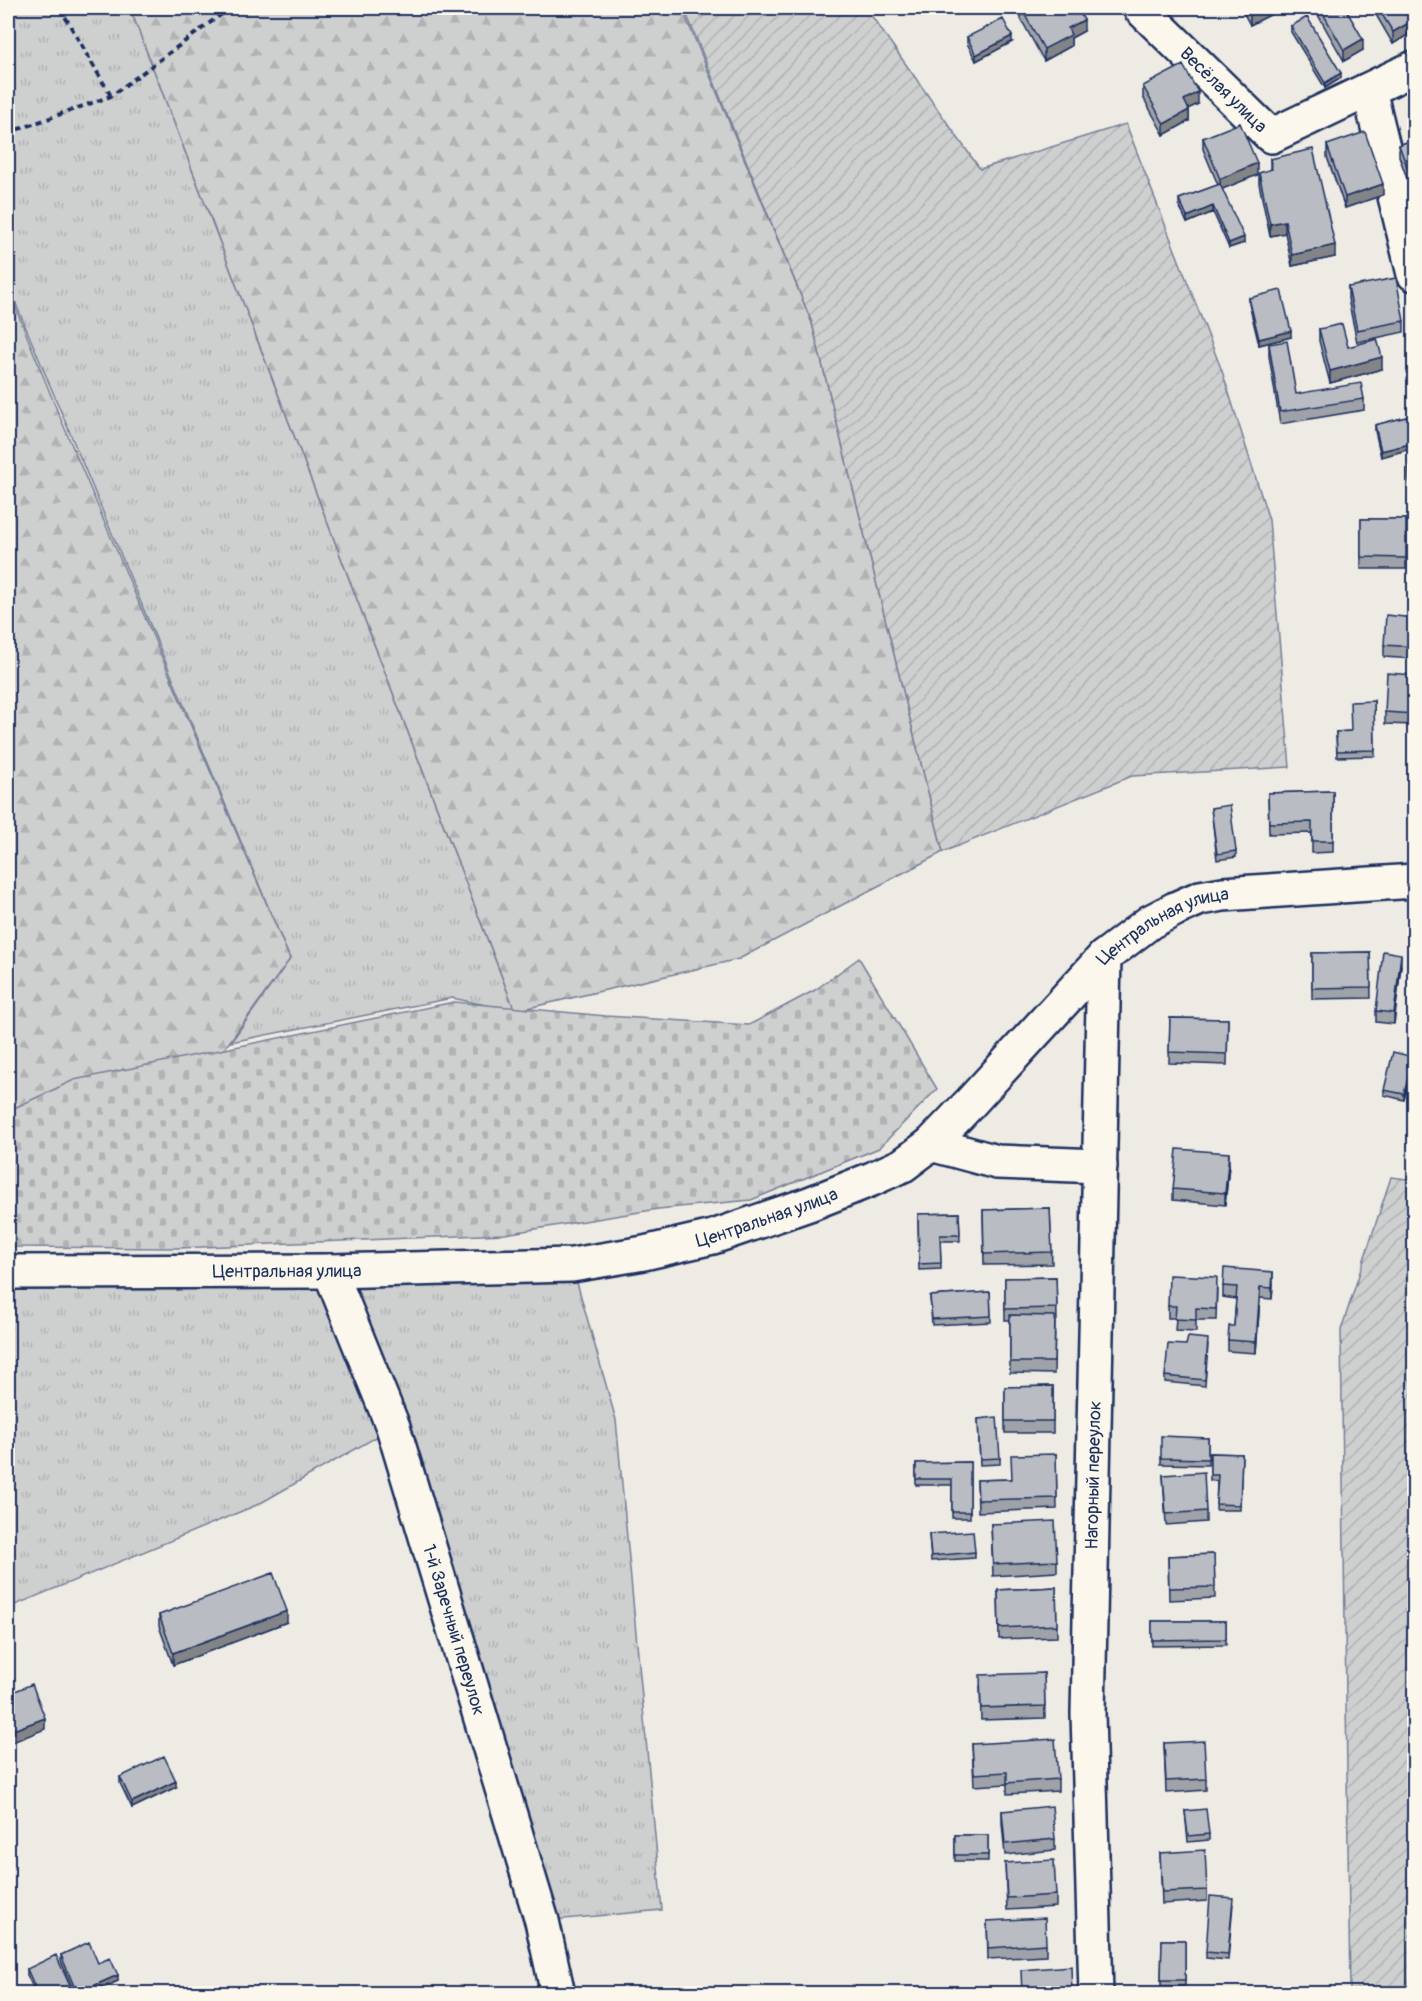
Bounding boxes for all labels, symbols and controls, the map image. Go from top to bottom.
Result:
street label: Весёлая улица [1175,42,1272,138]
street label: Центральная улица [1092,883,1230,970]
street label: Центральная улица [694,1183,841,1253]
street label: Центральная улица [213,1259,362,1283]
street label: Нагорный переулок [1080,1401,1107,1550]
street label: 1-й Заречный переулок [417,1542,490,1718]

